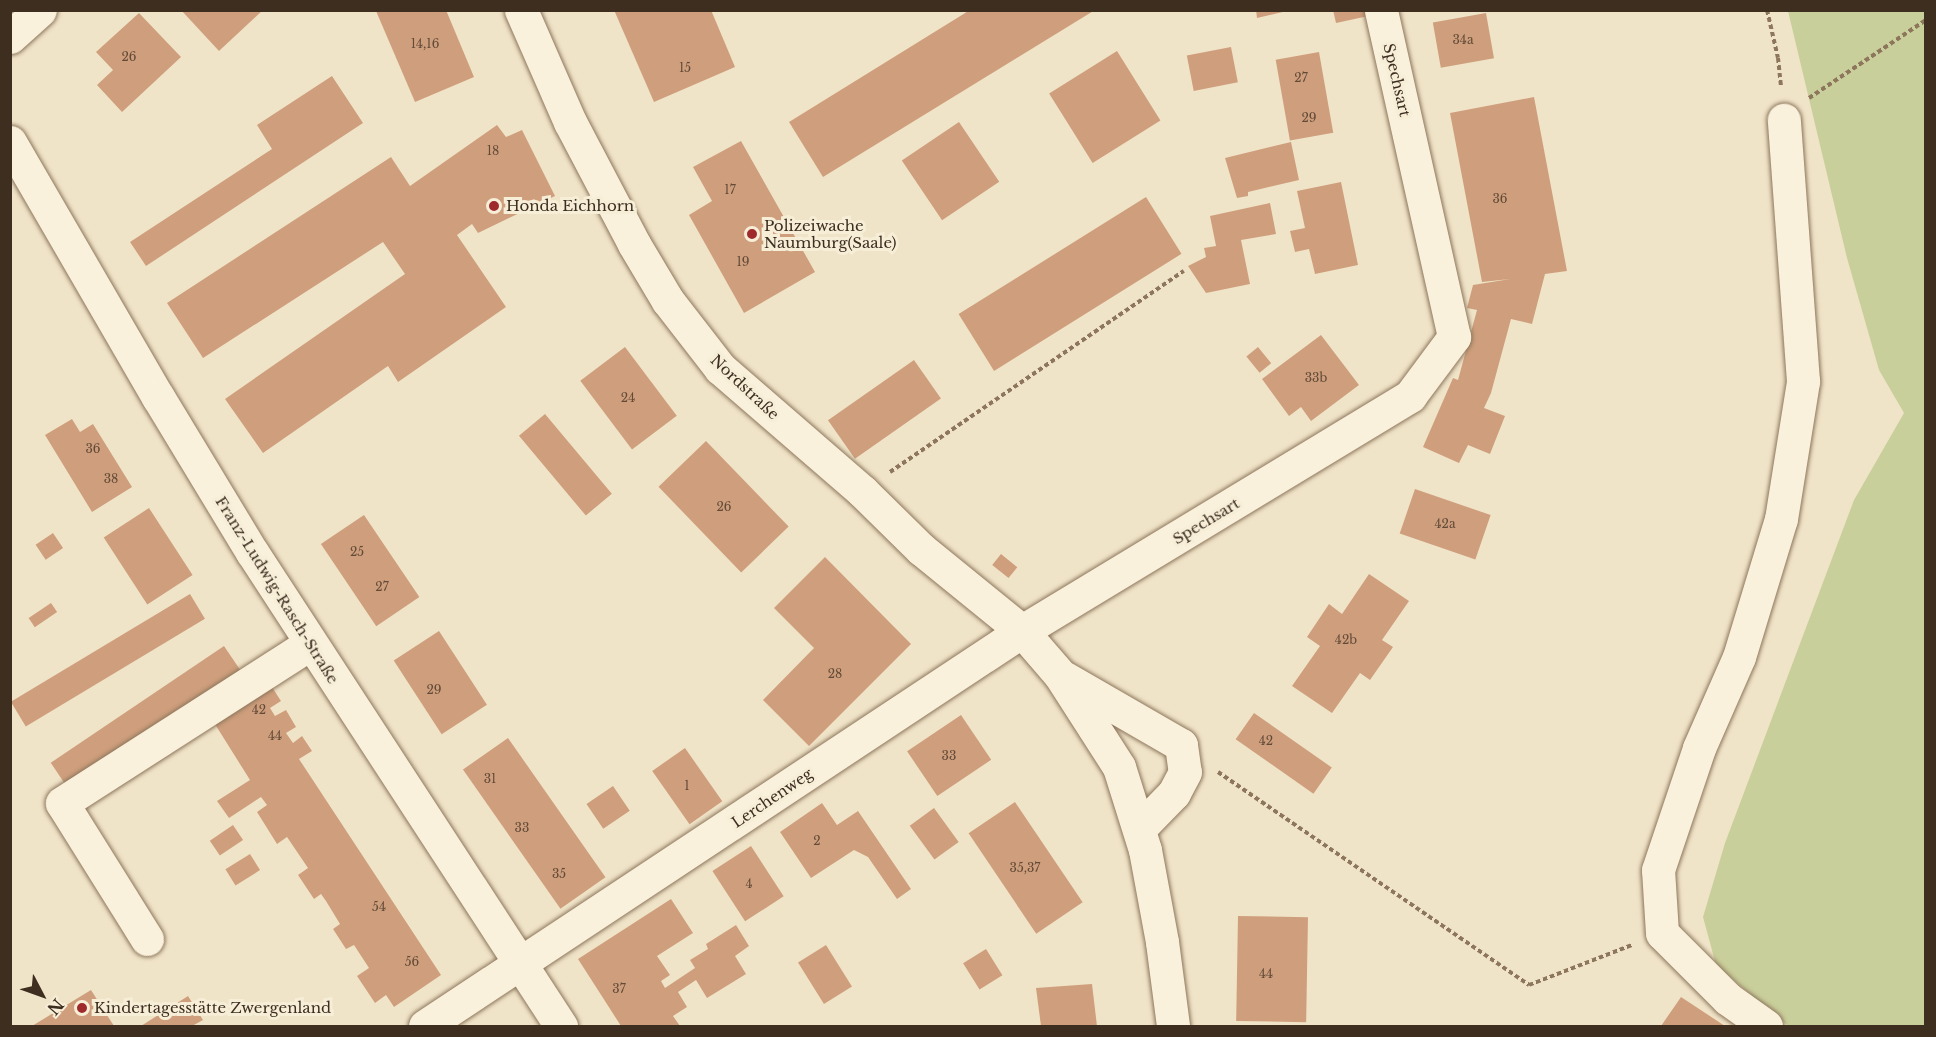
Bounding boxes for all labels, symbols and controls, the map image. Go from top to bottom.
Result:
house number: 34a [1452,33,1474,47]
house number: 14,16 [411,37,439,51]
street label: Spechsart [1380,42,1414,118]
house number: 26 [121,50,137,64]
house number: 15 [679,61,691,75]
house number: 27 [1294,71,1308,85]
house number: 29 [1301,111,1317,125]
house number: 18 [487,144,499,158]
house number: 17 [724,183,736,197]
house number: 36 [1492,192,1508,206]
place label: Honda Eichhorn [506,197,634,215]
marker: Honda Eichhorn [487,199,501,213]
place label: Polizeiwache Naumburg(Saale) [764,216,897,251]
marker: Polizeiwache Naumburg(Saale) [745,227,759,241]
house number: 19 [736,255,750,269]
street label: Nordstraße [707,351,783,423]
house number: 33b [1305,371,1327,385]
house number: 24 [621,391,635,405]
house number: 36 [85,442,101,456]
house number: 38 [104,472,118,486]
street label: Franz-Ludwig-Rasch-Straße [212,493,342,687]
street label: Spechsart [1169,494,1243,548]
house number: 26 [716,500,732,514]
house number: 42a [1434,517,1456,531]
house number: 25 [350,545,364,559]
house number: 27 [375,580,389,594]
house number: 42b [1335,633,1357,647]
house number: 28 [828,667,842,681]
house number: 29 [426,683,442,697]
house number: 42 [252,703,266,717]
house number: 44 [268,729,282,743]
house number: 42 [1259,734,1273,748]
house number: 33 [942,749,956,763]
street label: Lerchenweg [728,764,816,832]
house number: 31 [484,772,496,786]
house number: 1 [684,779,690,793]
house number: 33 [515,821,529,835]
house number: 2 [813,834,821,848]
house number: 35,37 [1010,861,1040,875]
house number: 35 [552,867,566,881]
house number: 4 [745,877,753,891]
house number: 54 [372,900,386,914]
house number: 56 [405,955,419,969]
north arrow [12,965,72,1025]
house number: 44 [1259,967,1273,981]
house number: 37 [612,982,626,996]
text: N [43,995,68,1019]
place label: Kindertagesstätte Zwergenland [94,999,331,1017]
marker: Kindertagesstätte Zwergenland [75,1001,89,1015]

